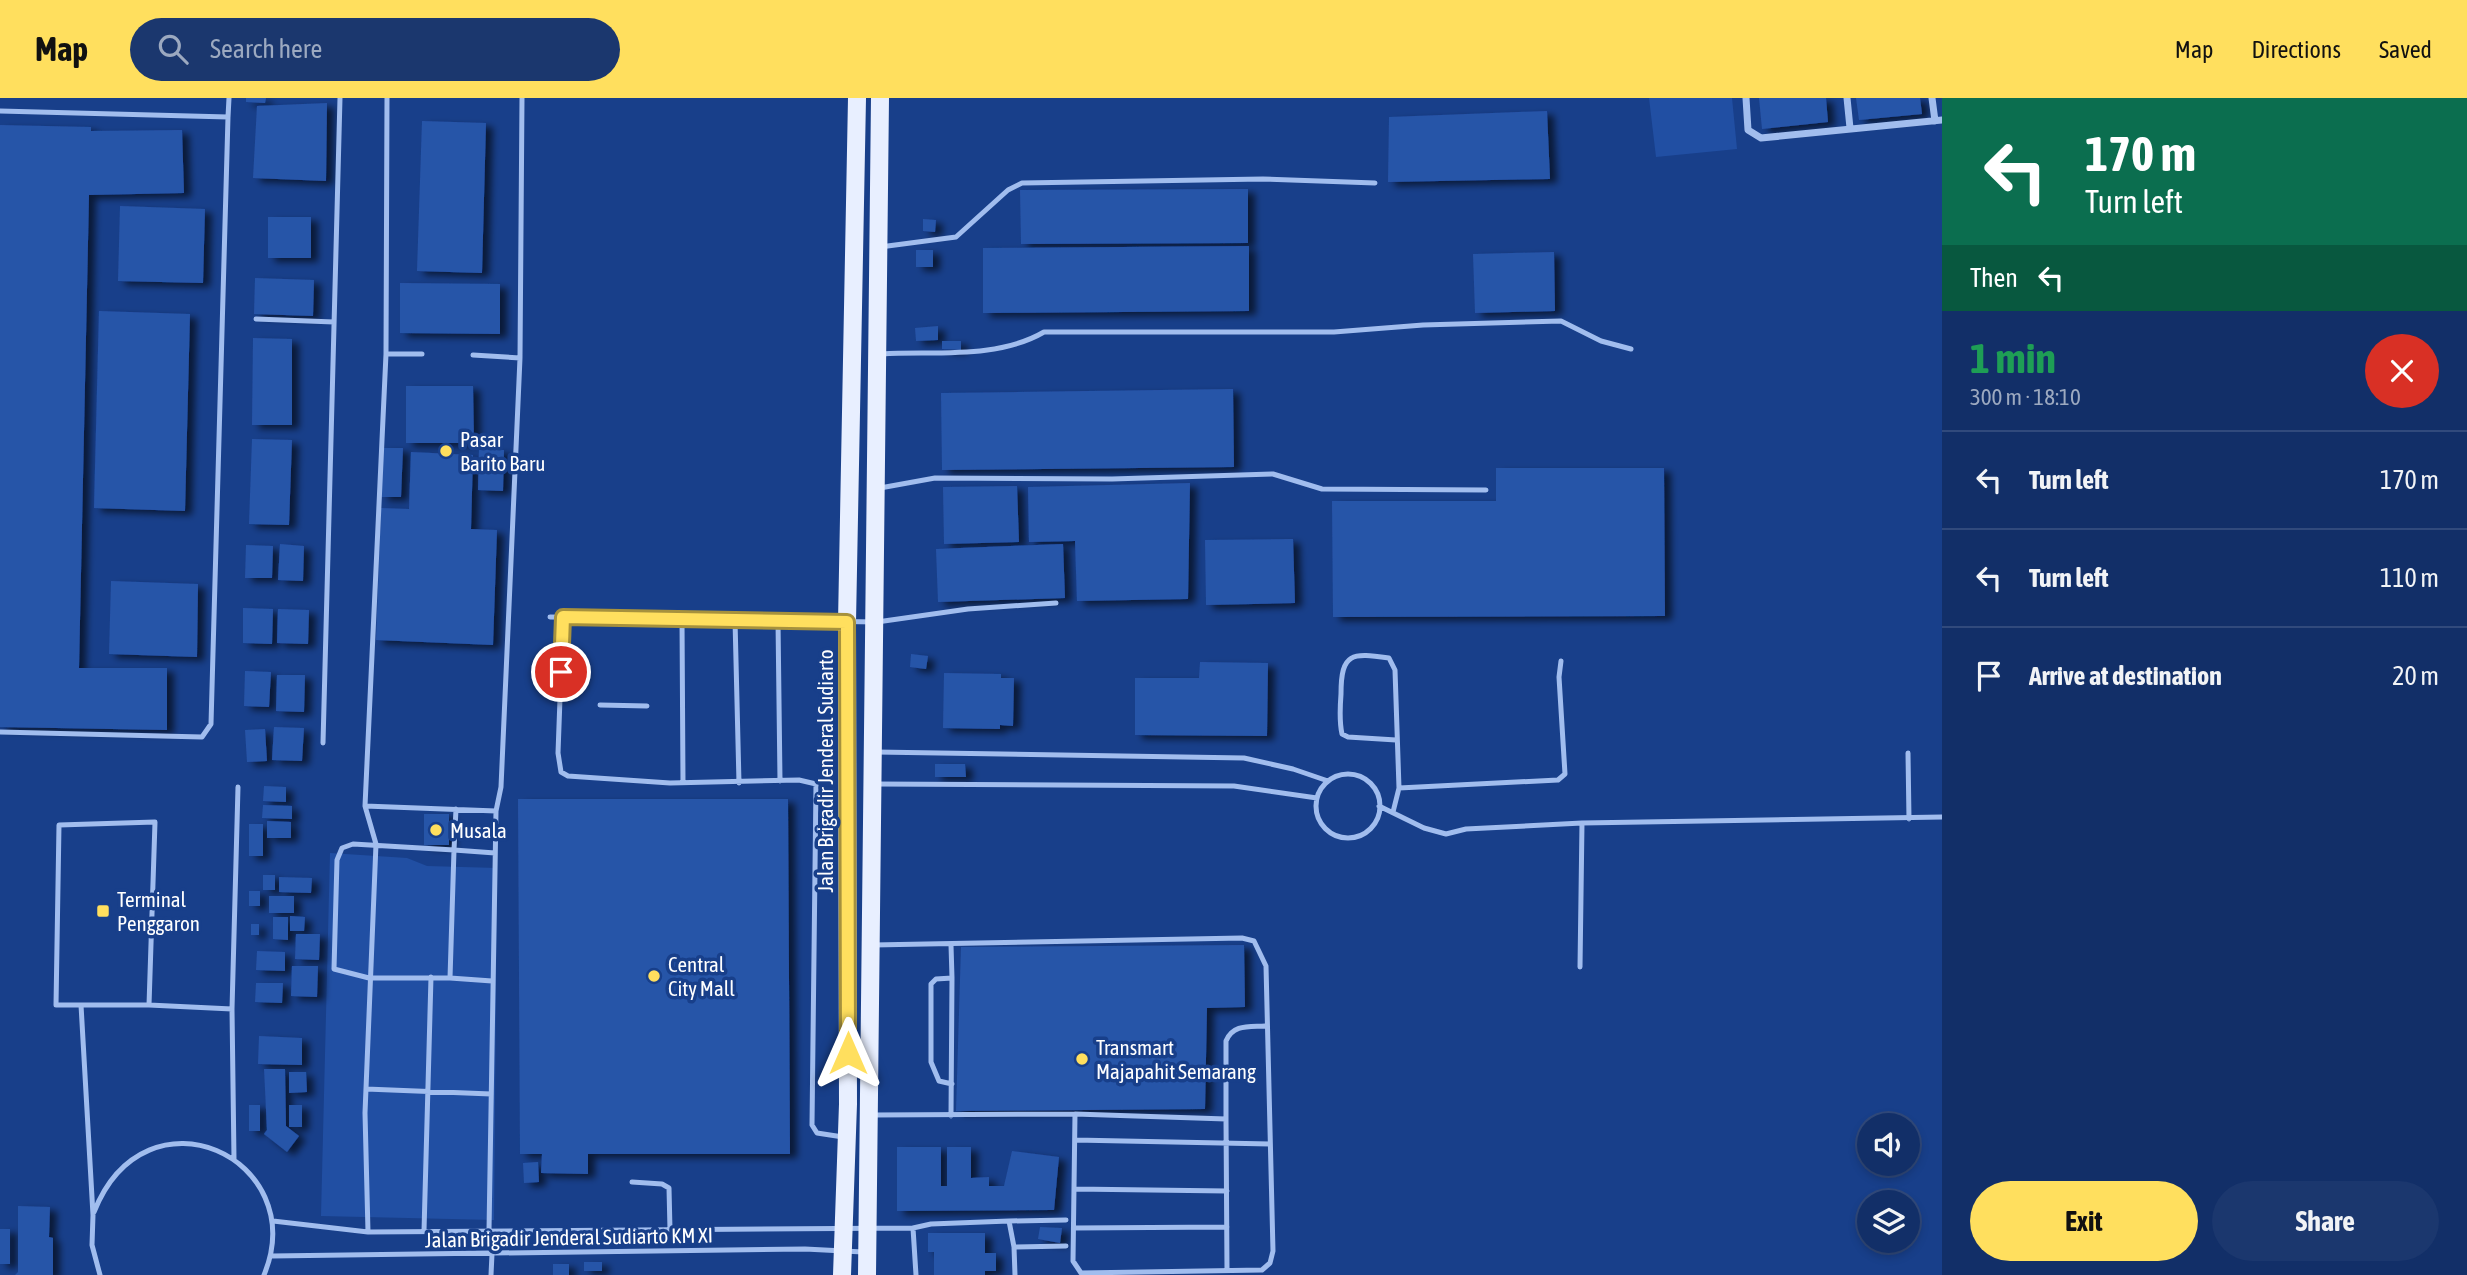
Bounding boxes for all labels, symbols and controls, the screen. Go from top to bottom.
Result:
search box [130,18,620,81]
text: Map [35,30,88,68]
icon: search [154,30,192,68]
text: Search here [210,34,322,64]
text: Map [2175,36,2213,63]
text: Directions [2251,36,2341,63]
text: Saved [2379,36,2432,63]
text: 170 m [2085,125,2196,181]
icon: left [1970,126,2061,217]
text: Turn left [2085,183,2183,220]
icon: left [2032,259,2070,297]
text: Then [1970,263,2018,293]
text: 1 min [1970,334,2056,382]
button: close [2365,334,2439,408]
text: 300 m · 18:10 [1970,384,2081,410]
place label: Pasar Barito Baru [460,427,545,475]
marker: Pasar Barito Baru [438,443,454,459]
icon: left [1970,461,2008,499]
text: Turn left [2029,465,2109,495]
text: 170 m [2380,465,2439,495]
icon: left [1970,559,2008,597]
text: Turn left [2029,563,2109,593]
text: 110 m [2380,563,2439,593]
pin [531,642,591,702]
street label: Jalan Brigadir Jenderal Sudiarto [813,649,837,893]
icon: arrive [542,653,580,691]
icon: arrive [1970,657,2008,695]
text: Arrive at destination [2029,661,2222,691]
text: 20 m [2392,661,2439,691]
place label: Musala [450,818,507,842]
marker: Musala [428,822,444,838]
place label: Terminal Penggaron [117,887,200,935]
marker: Terminal Penggaron [95,903,111,919]
place label: Central City Mall [668,952,735,1000]
marker: Central City Mall [646,968,662,984]
position arrow [811,1016,885,1090]
place label: Transmart Majapahit Semarang [1096,1035,1256,1083]
marker: Transmart Majapahit Semarang [1074,1051,1090,1067]
map controls [1857,1113,1920,1253]
button: sound [1857,1113,1920,1176]
button: Exit [1970,1181,2198,1261]
button: Share [2212,1181,2439,1261]
button: layers [1857,1190,1920,1253]
street label: Jalan Brigadir Jenderal Sudiarto KM XI [425,1222,713,1252]

